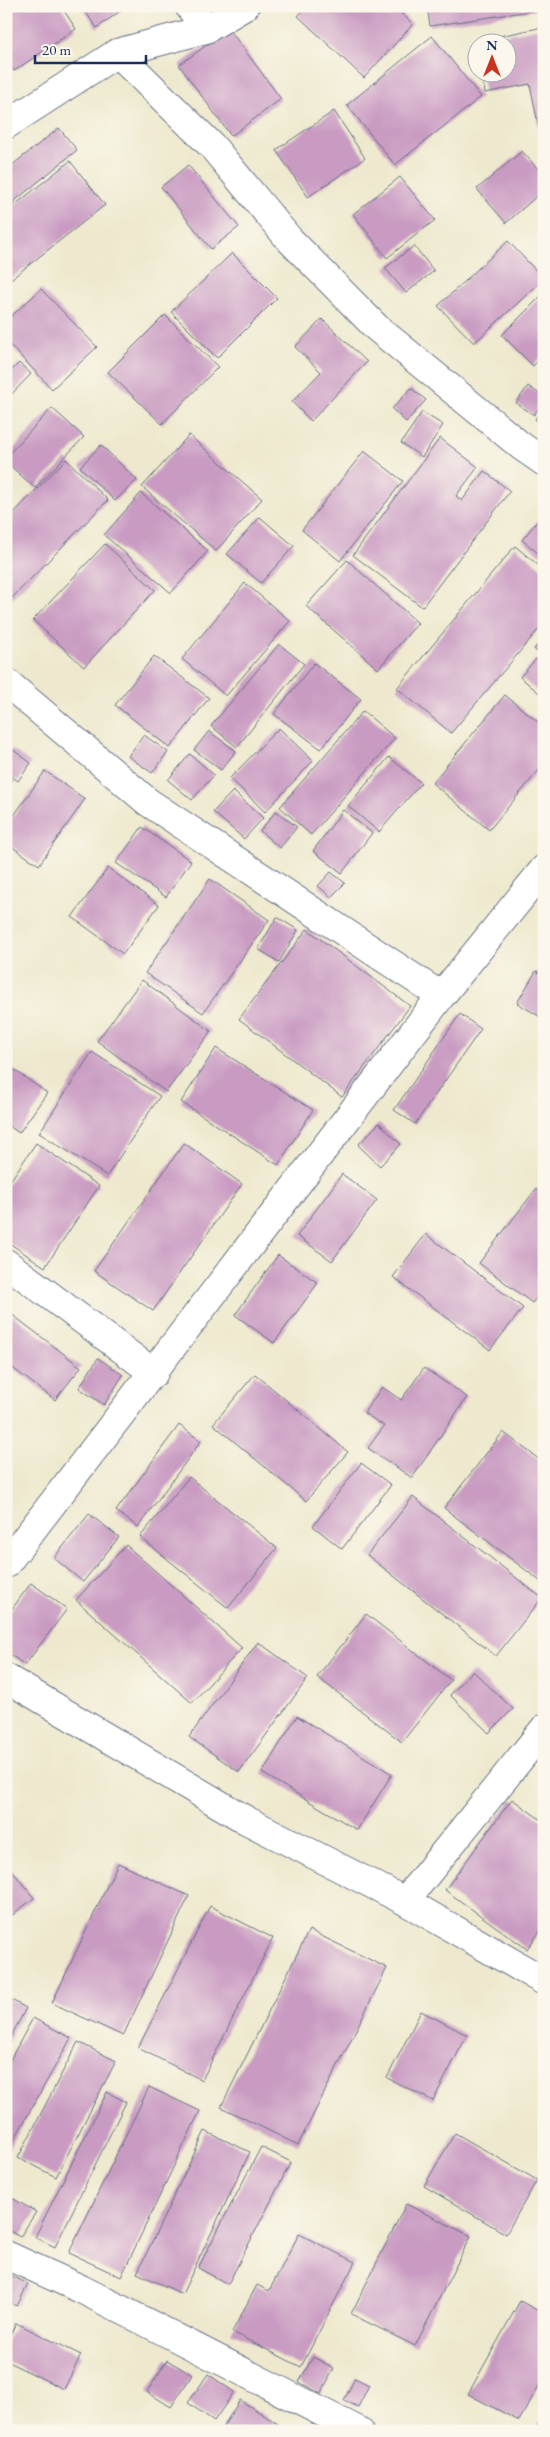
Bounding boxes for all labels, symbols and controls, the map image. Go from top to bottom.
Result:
scale bar [35,32,146,64]
north arrow [468,32,518,82]
text: N [486,36,498,54]
text: 20 m [42,40,71,59]

